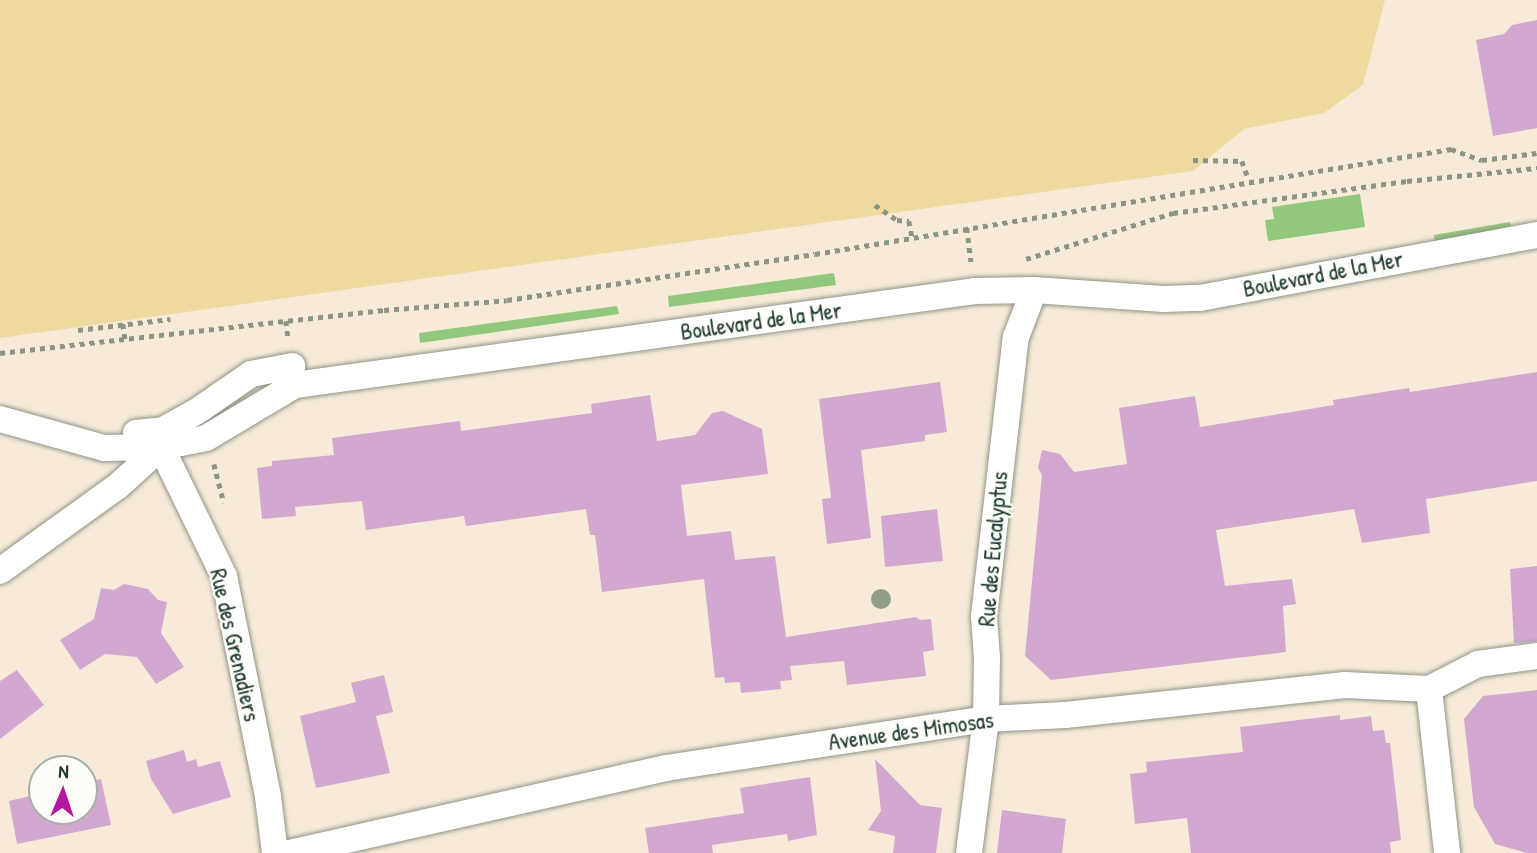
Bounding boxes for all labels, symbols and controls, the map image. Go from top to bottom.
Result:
street label: Boulevard de la Mer [1241,245,1405,303]
street label: Boulevard de la Mer [679,296,843,346]
street label: Rue des Eucalyptus [972,470,1014,628]
street label: Rue des Grenadiers [204,566,266,724]
street label: Avenue des Mimosas [827,706,995,756]
north arrow [28,755,98,825]
text: N [58,758,69,784]

